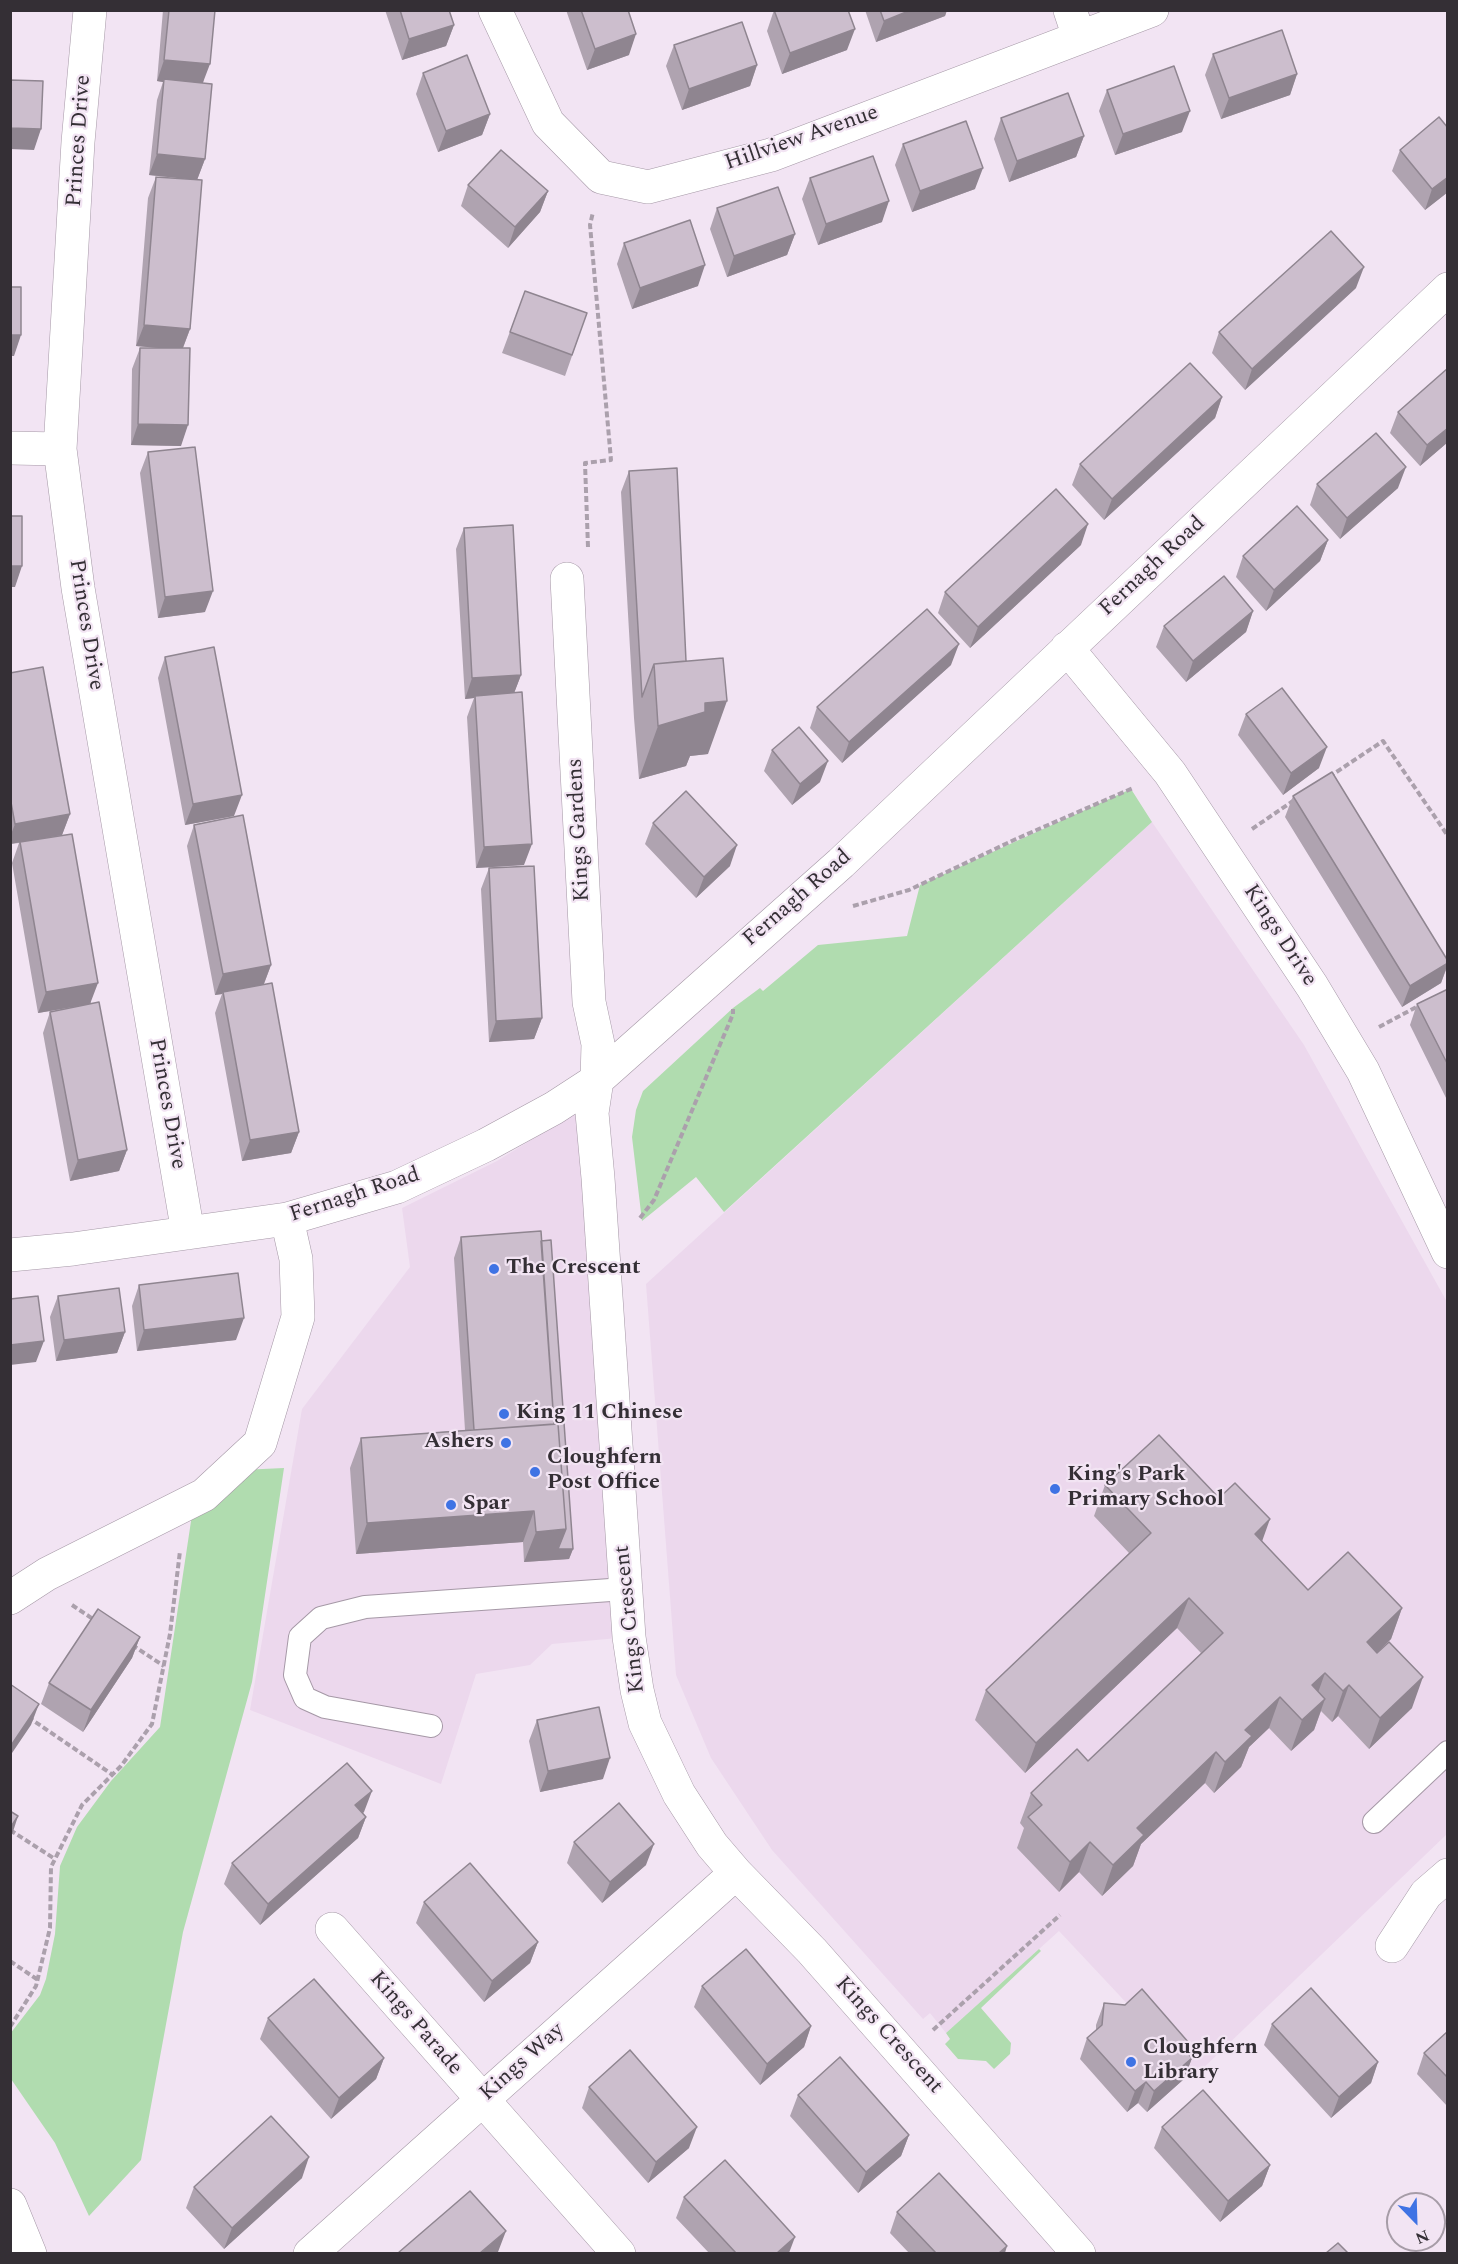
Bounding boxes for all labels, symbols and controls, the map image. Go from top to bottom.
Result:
street label: Princes Drive [62,74,98,208]
street label: Hillview Avenue [722,100,882,178]
street label: Fernagh Road [1095,511,1211,623]
street label: Princes Drive [62,558,108,692]
street label: Kings Gardens [563,758,597,902]
street label: Fernagh Road [738,845,858,953]
street label: Kings Drive [1236,880,1322,992]
street label: Princes Drive [142,1037,190,1171]
street label: Fernagh Road [287,1163,423,1229]
place label: The Crescent [506,1256,640,1282]
marker: The Crescent [487,1262,501,1276]
place label: King 11 Chinese [516,1401,683,1427]
marker: King 11 Chinese [497,1407,511,1421]
place label: Ashers [424,1430,494,1456]
marker: Ashers [499,1436,513,1450]
place label: Cloughfern Post Office [547,1446,662,1498]
place label: King's Park Primary School [1067,1463,1224,1514]
marker: Cloughfern Post Office [528,1465,542,1479]
marker: King's Park Primary School [1048,1482,1062,1496]
place label: Spar [463,1492,509,1518]
marker: Spar [444,1498,458,1512]
street label: Kings Crescent [610,1544,652,1694]
street label: Kings Parade [363,1967,467,2081]
street label: Kings Crescent [828,1972,948,2100]
street label: Kings Way [475,2018,571,2108]
place label: Cloughfern Library [1143,2036,1258,2088]
marker: Cloughfern Library [1124,2055,1138,2069]
north arrow [1386,2192,1446,2252]
text: N [1412,2223,1433,2250]

